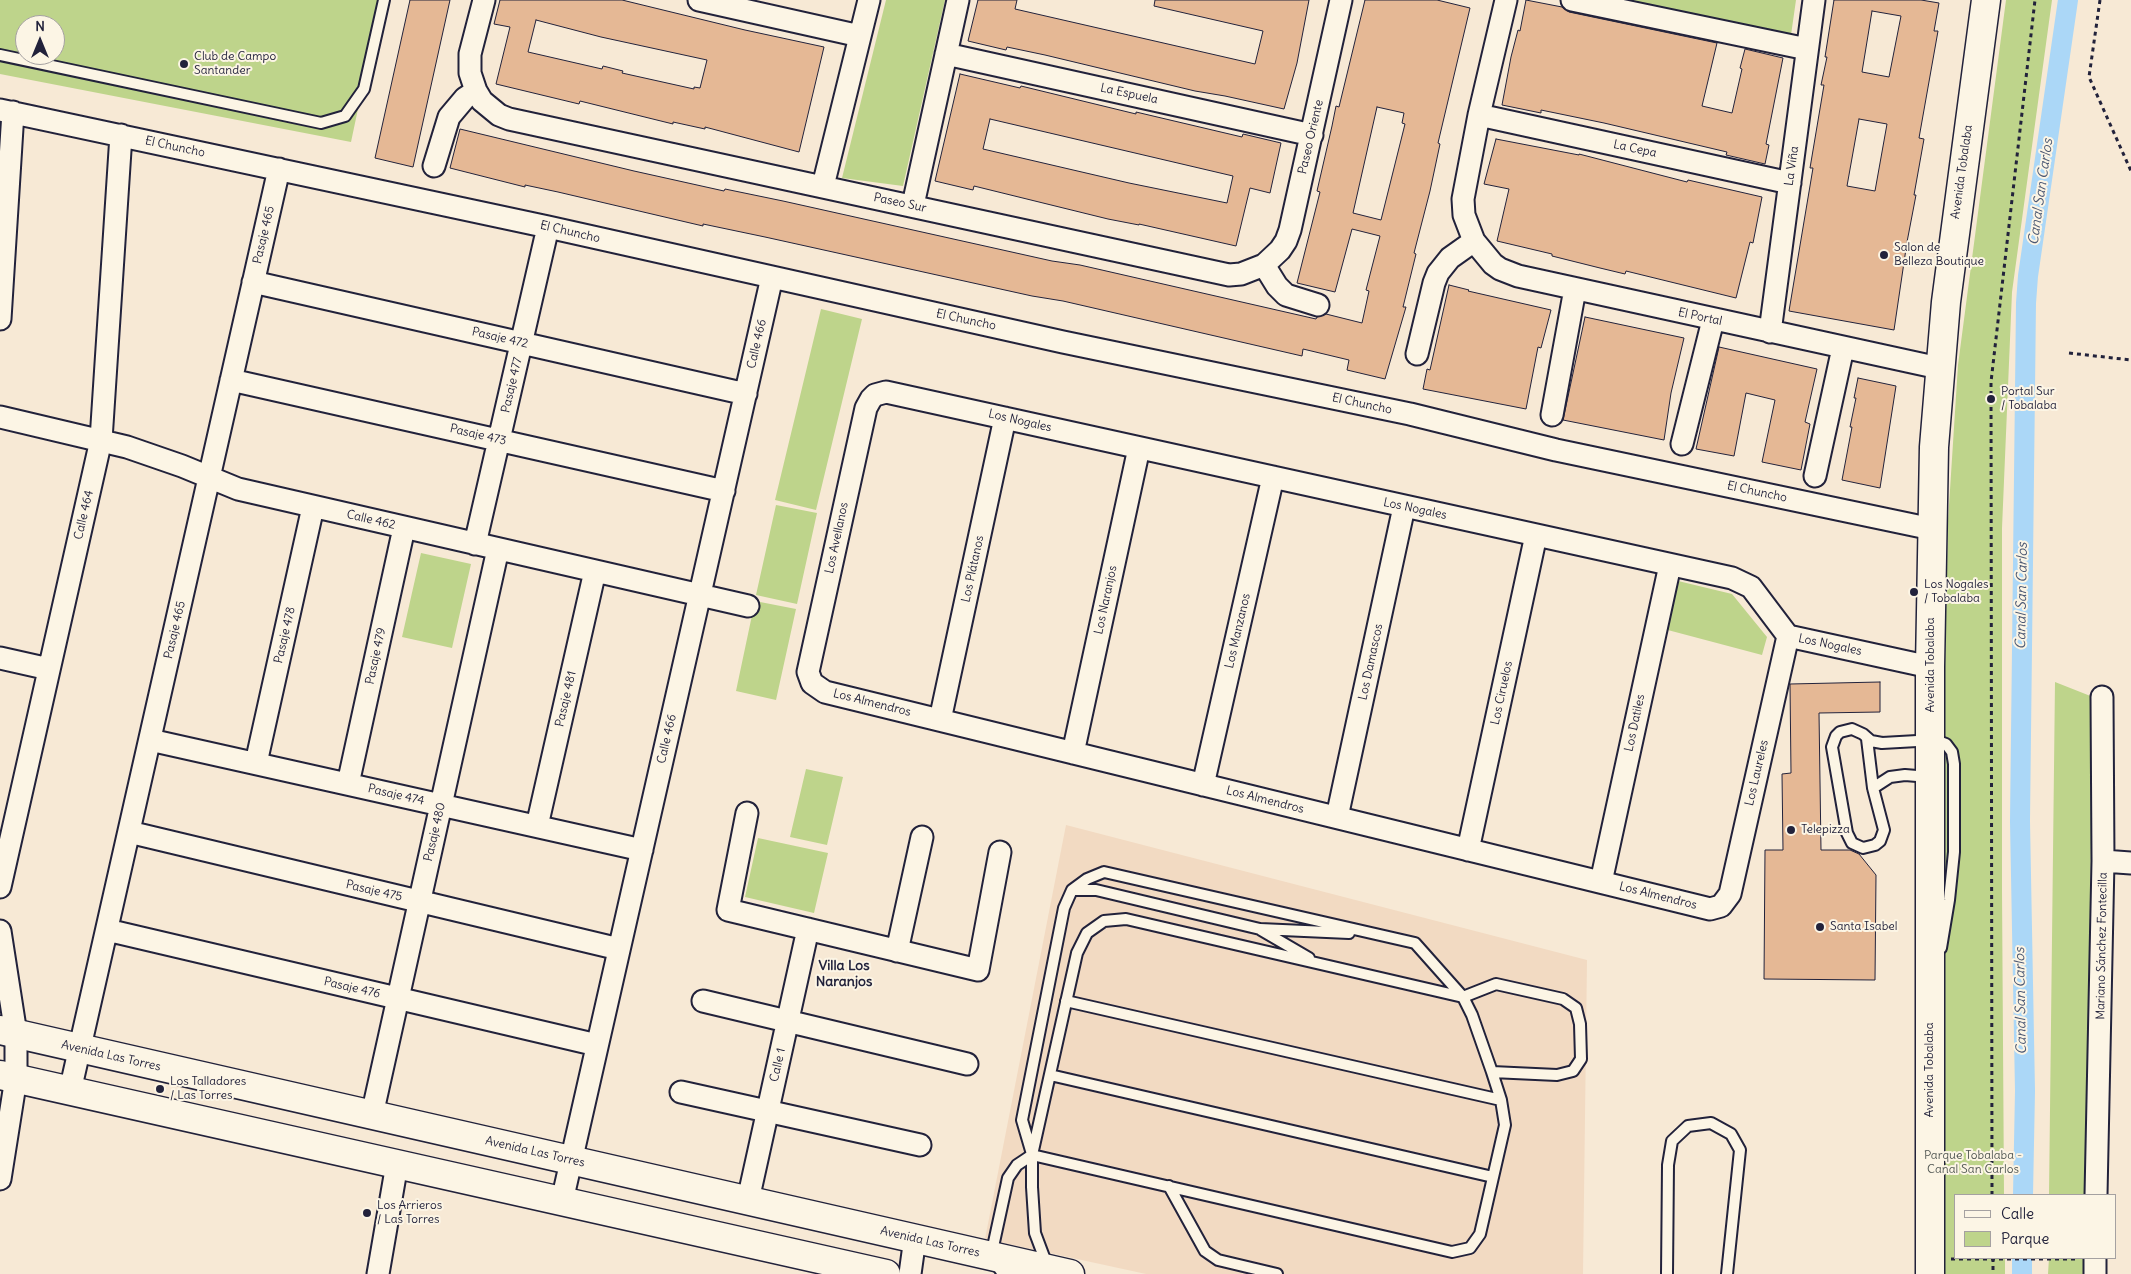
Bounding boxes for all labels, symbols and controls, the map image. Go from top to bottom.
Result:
north arrow [15,15,65,65]
text: N [35,17,45,35]
place label: Club de Campo Santander [194,50,276,78]
marker: Club de Campo Santander [178,58,190,70]
street label: La Espuela [1099,81,1159,107]
street label: Paseo Oriente [1295,98,1327,176]
street label: Avenida Tobalaba [1948,124,1976,220]
street label: El Chuncho [144,134,206,160]
street label: La Cepa [1612,137,1658,161]
water label: Canal San Carlos [2025,138,2057,246]
street label: La Viña [1782,145,1802,187]
street label: Paseo Sur [872,190,928,216]
street label: Pasaje 465 [250,205,278,265]
street label: El Chuncho [539,218,601,246]
place label: Salon de Belleza Boutique [1894,241,1984,269]
marker: Salon de Belleza Boutique [1878,249,1890,261]
street label: El Portal [1677,305,1723,329]
street label: El Chuncho [935,307,997,333]
street label: Calle 466 [744,318,770,370]
street label: Pasaje 472 [470,325,530,351]
street label: Pasaje 477 [499,356,525,414]
place label: Portal Sur / Tobalaba [2001,385,2057,413]
street label: El Chuncho [1331,391,1393,417]
marker: Portal Sur / Tobalaba [1985,393,1997,405]
street label: Los Nogales [987,407,1053,435]
street label: Pasaje 473 [448,422,508,448]
street label: El Chuncho [1726,479,1788,505]
street label: Calle 464 [71,489,97,541]
street label: Los Nogales [1382,495,1448,523]
street label: Los Avellanos [822,501,852,575]
street label: Calle 462 [345,507,397,533]
street label: Los Plátanos [959,534,987,604]
water label: Canal San Carlos [2013,542,2031,650]
street label: Los Naranjos [1092,564,1120,636]
place label: Los Nogales / Tobalaba [1924,578,1989,606]
marker: Los Nogales / Tobalaba [1908,586,1920,598]
street label: Los Manzanos [1222,592,1254,670]
street label: Pasaje 465 [161,600,189,660]
street label: Pasaje 478 [271,605,299,665]
street label: Avenida Tobalaba [1924,617,1938,713]
street label: Los Damascos [1356,622,1386,702]
street label: Pasaje 479 [363,626,389,686]
street label: Los Nogales [1797,631,1863,659]
street label: Los Ciruelos [1488,660,1516,726]
street label: Pasaje 481 [553,670,579,728]
street label: Los Almendros [832,686,912,720]
street label: Los Datiles [1622,693,1648,753]
street label: Calle 466 [654,713,680,765]
street label: Los Laureles [1742,739,1772,807]
street label: Pasaje 474 [366,782,426,808]
street label: Los Almendros [1225,783,1305,817]
street label: Pasaje 480 [421,801,449,863]
place label: Telepizza [1801,823,1850,837]
marker: Telepizza [1785,824,1797,836]
street label: Mariano Sánchez Fontecilla [2094,872,2110,1020]
street label: Pasaje 475 [344,877,404,905]
street label: Los Almendros [1618,879,1698,913]
place label: Santa Isabel [1830,920,1897,934]
marker: Santa Isabel [1814,921,1826,933]
water label: Canal San Carlos [2012,947,2030,1055]
district label: Villa Los Naranjos [816,958,872,990]
street label: Pasaje 476 [322,975,382,1001]
street label: Avenida Tobalaba [1923,1022,1937,1118]
street label: Avenida Las Torres [60,1038,162,1074]
street label: Calle 1 [767,1047,789,1083]
place label: Los Talladores / Las Torres [170,1075,246,1103]
marker: Los Talladores / Las Torres [154,1083,166,1095]
street label: Avenida Las Torres [484,1134,586,1170]
park label: Parque Tobalaba - Canal San Carlos [1924,1149,2022,1177]
legend [1954,1194,2116,1259]
place label: Los Arrieros / Las Torres [377,1199,442,1227]
text: Calle [2001,1204,2034,1223]
marker: Los Arrieros / Las Torres [361,1207,373,1219]
street label: Avenida Las Torres [879,1224,981,1260]
text: Parque [2001,1229,2049,1248]

